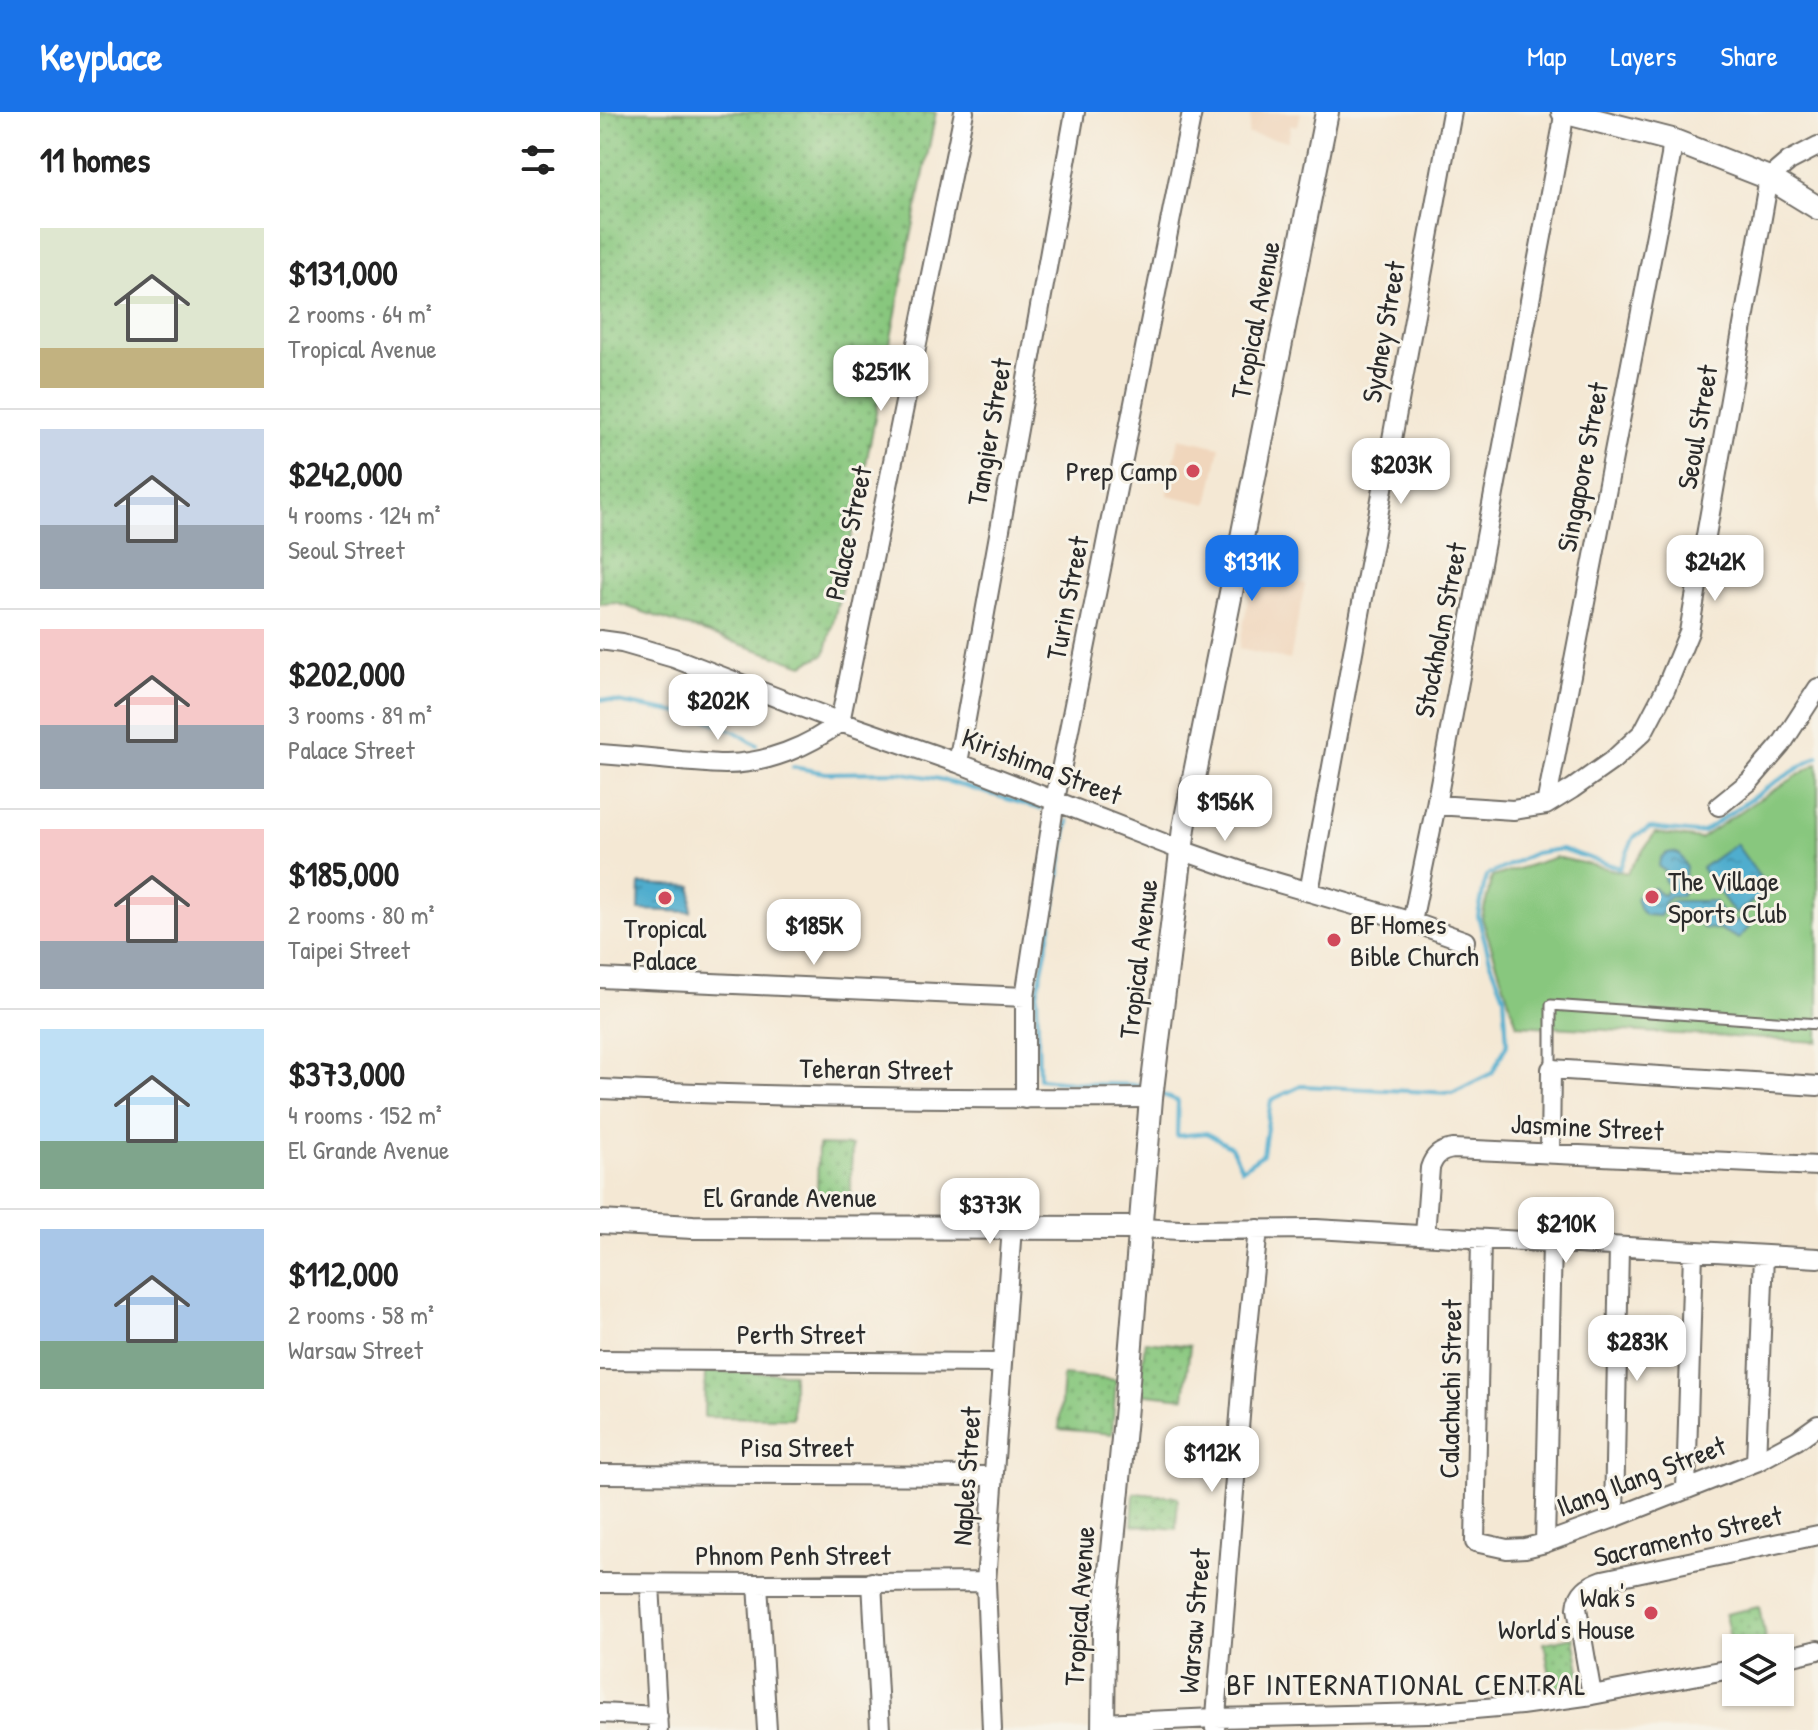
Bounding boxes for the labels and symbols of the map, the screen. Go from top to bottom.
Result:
street label: Tropical Avenue [1221,238,1289,402]
street label: Sydney Street [1352,258,1414,406]
pin: $251K [825,345,937,413]
street label: Tangier Street [957,355,1021,509]
street label: Seoul Street [1667,362,1727,492]
street label: Singapore Street [1547,379,1617,555]
pin: $203K [1345,438,1457,506]
place label: Prep Camp [1066,452,1177,490]
street label: Palace Street [815,462,881,604]
marker: Prep Camp [1184,462,1202,480]
street label: Turin Street [1036,532,1098,663]
pin: $131K [1196,535,1308,603]
pin: $242K [1659,535,1771,603]
street label: Stockholm Street [1404,539,1476,721]
pin: $202K [662,674,774,742]
street label: Kirishima Street [957,718,1128,814]
pin: $156K [1169,775,1281,843]
place label: The Village Sports Club [1668,862,1787,932]
street label: Tropical Avenue [1109,877,1167,1041]
marker: The Village Sports Club [1643,888,1661,906]
marker: Tropical Palace [656,889,674,907]
pin: $185K [758,899,870,967]
place label: BF Homes Bible Church [1350,905,1479,975]
place label: Tropical Palace [624,909,707,979]
marker: BF Homes Bible Church [1325,931,1343,949]
street label: Teheran Street [799,1049,953,1089]
street label: Jasmine Street [1510,1104,1665,1150]
street label: El Grande Avenue [703,1178,877,1216]
pin: $373K [934,1178,1046,1246]
pin: $210K [1510,1197,1622,1265]
street label: Calachuchi Street [1429,1299,1471,1479]
street label: Perth Street [737,1315,866,1353]
pin: $283K [1581,1315,1693,1383]
street label: Naples Street [942,1405,990,1547]
pin: $112K [1156,1426,1268,1494]
street label: Ilang Ilang Street [1551,1426,1731,1526]
street label: Pisa Street [740,1428,854,1466]
street label: Sacramento Street [1590,1496,1786,1576]
street label: Tropical Avenue [1054,1525,1104,1687]
street label: Phnom Penh Street [695,1536,891,1574]
street label: Warsaw Street [1169,1547,1219,1695]
place label: Wak's World's House [1498,1578,1635,1648]
marker: Wak's World's House [1642,1604,1660,1622]
district label: BF INTERNATIONAL CENTRAL [1226,1664,1588,1704]

